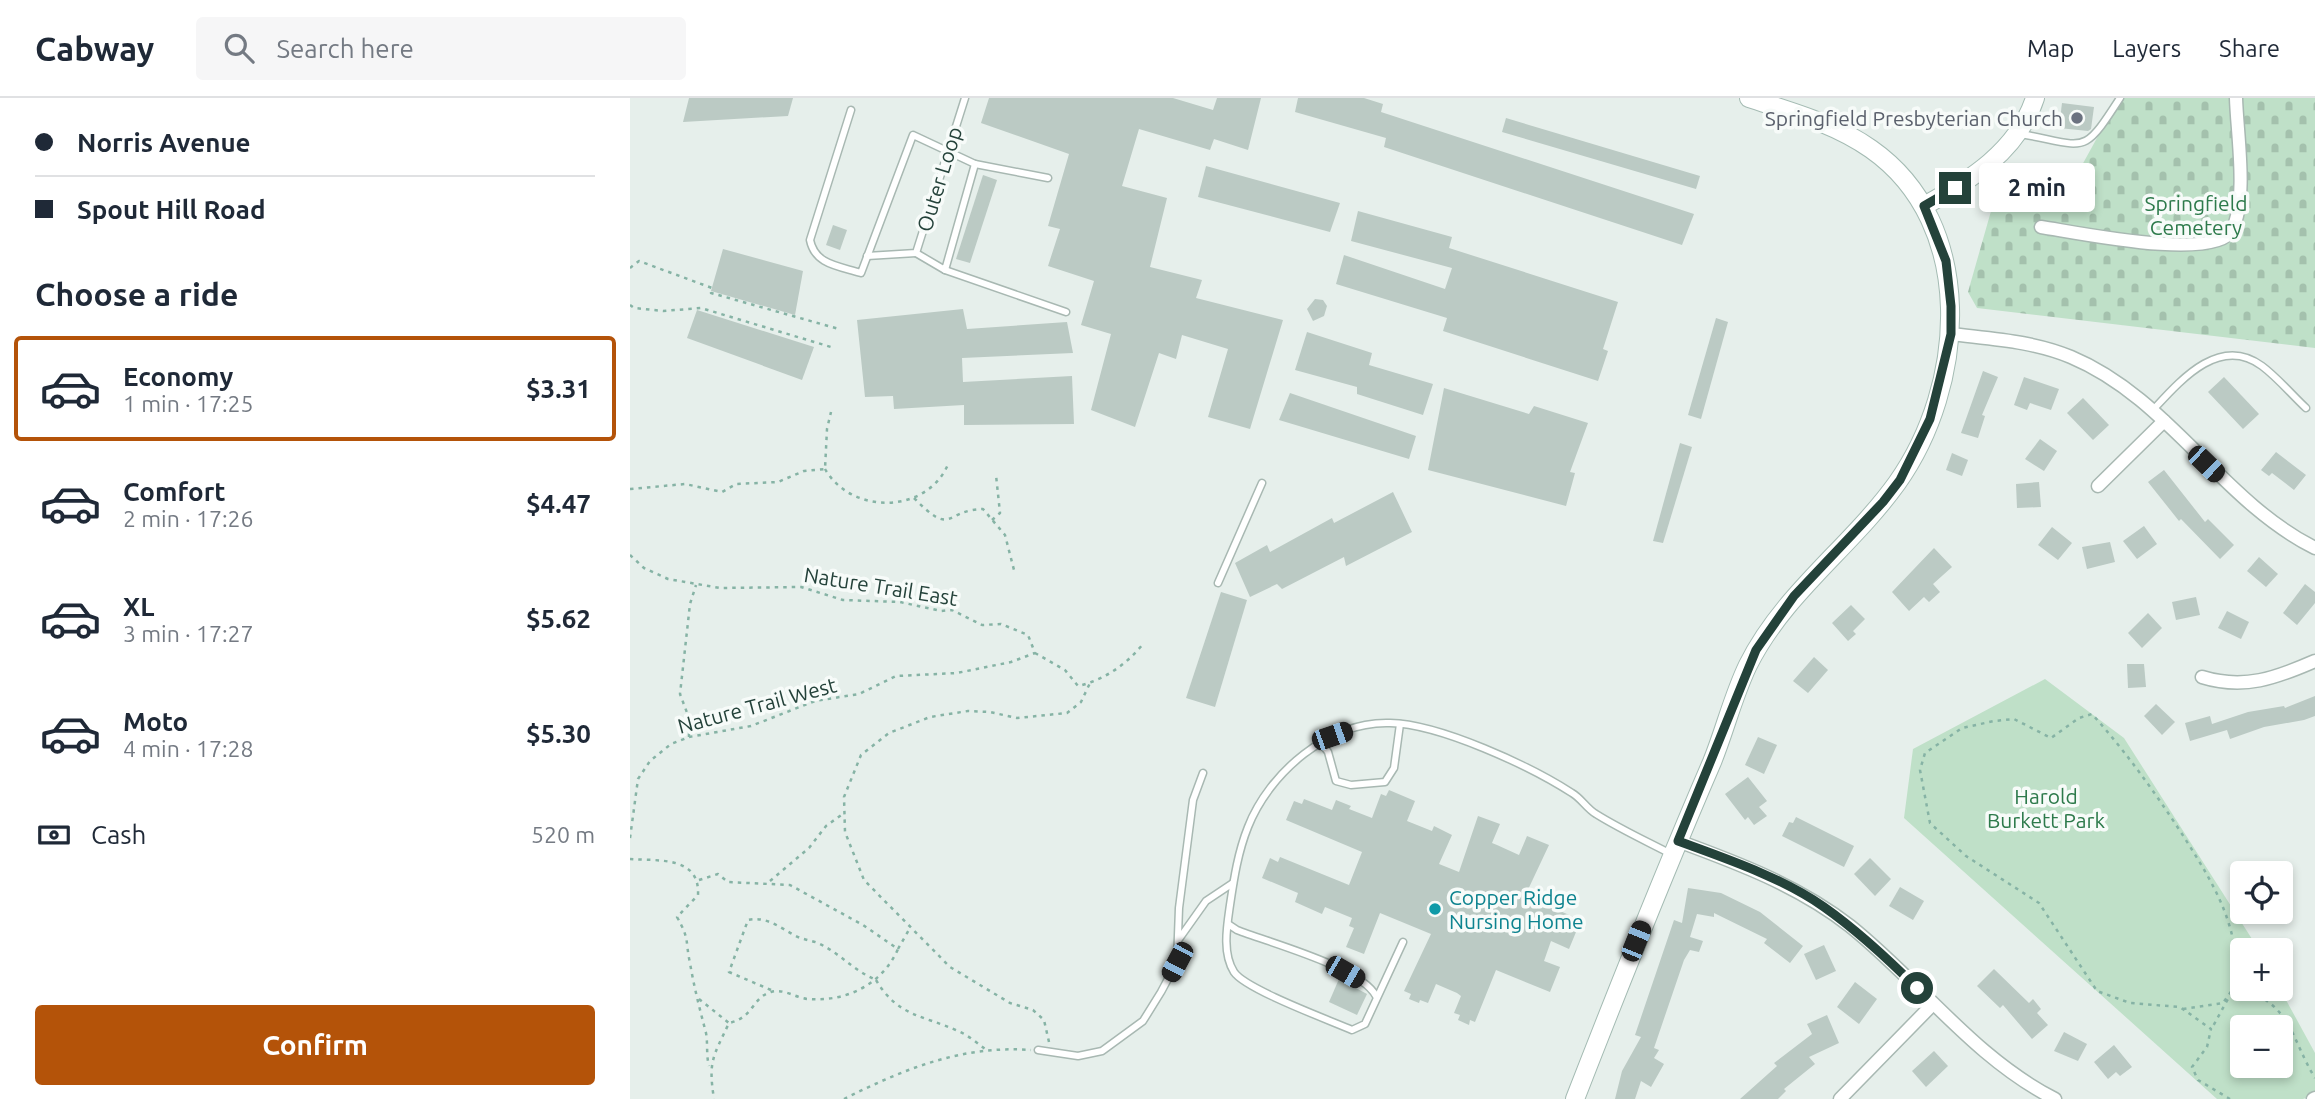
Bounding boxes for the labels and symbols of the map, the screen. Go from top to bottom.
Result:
place label: Springfield Presbyterian Church [1765,106,2063,130]
marker: Springfield Presbyterian Church [2069,110,2085,126]
street label: Outer Loop [912,124,966,234]
callout: 2 min [1980,164,2095,212]
route end [1939,172,1971,204]
park label: Springfield Cemetery [2145,191,2247,239]
car [2184,442,2229,486]
street label: Nature Trail East [802,562,960,610]
street label: Nature Trail West [675,672,839,738]
car [1309,719,1356,753]
park label: Harold Burkett Park [1987,784,2105,832]
place label: Copper Ridge Nursing Home [1449,885,1584,933]
marker: Copper Ridge Nursing Home [1427,901,1443,917]
car [1619,918,1654,964]
car [1158,939,1197,985]
car [1322,952,1369,992]
route start [1901,972,1933,1004]

